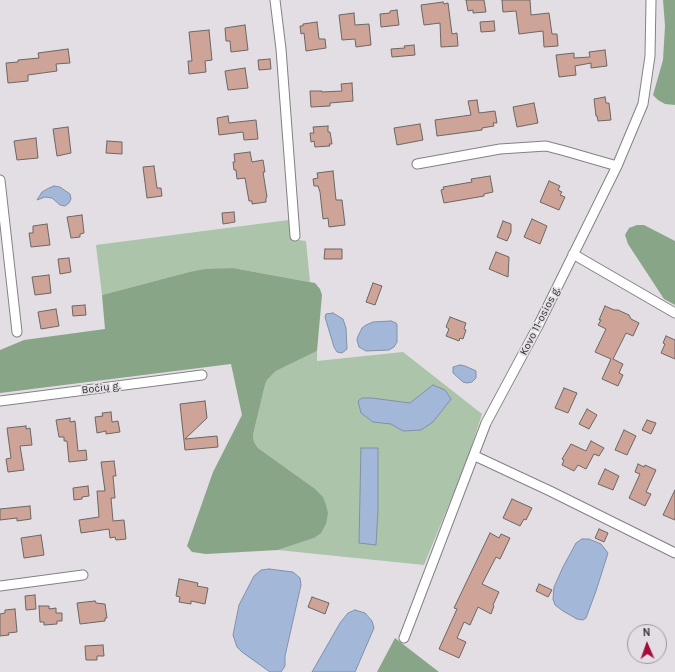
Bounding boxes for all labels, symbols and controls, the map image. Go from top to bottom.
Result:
street label: Kovo 11-osios g. [517,284,563,358]
street label: Bočių g. [81,379,121,397]
north arrow [627,624,667,664]
text: N [642,626,651,639]

